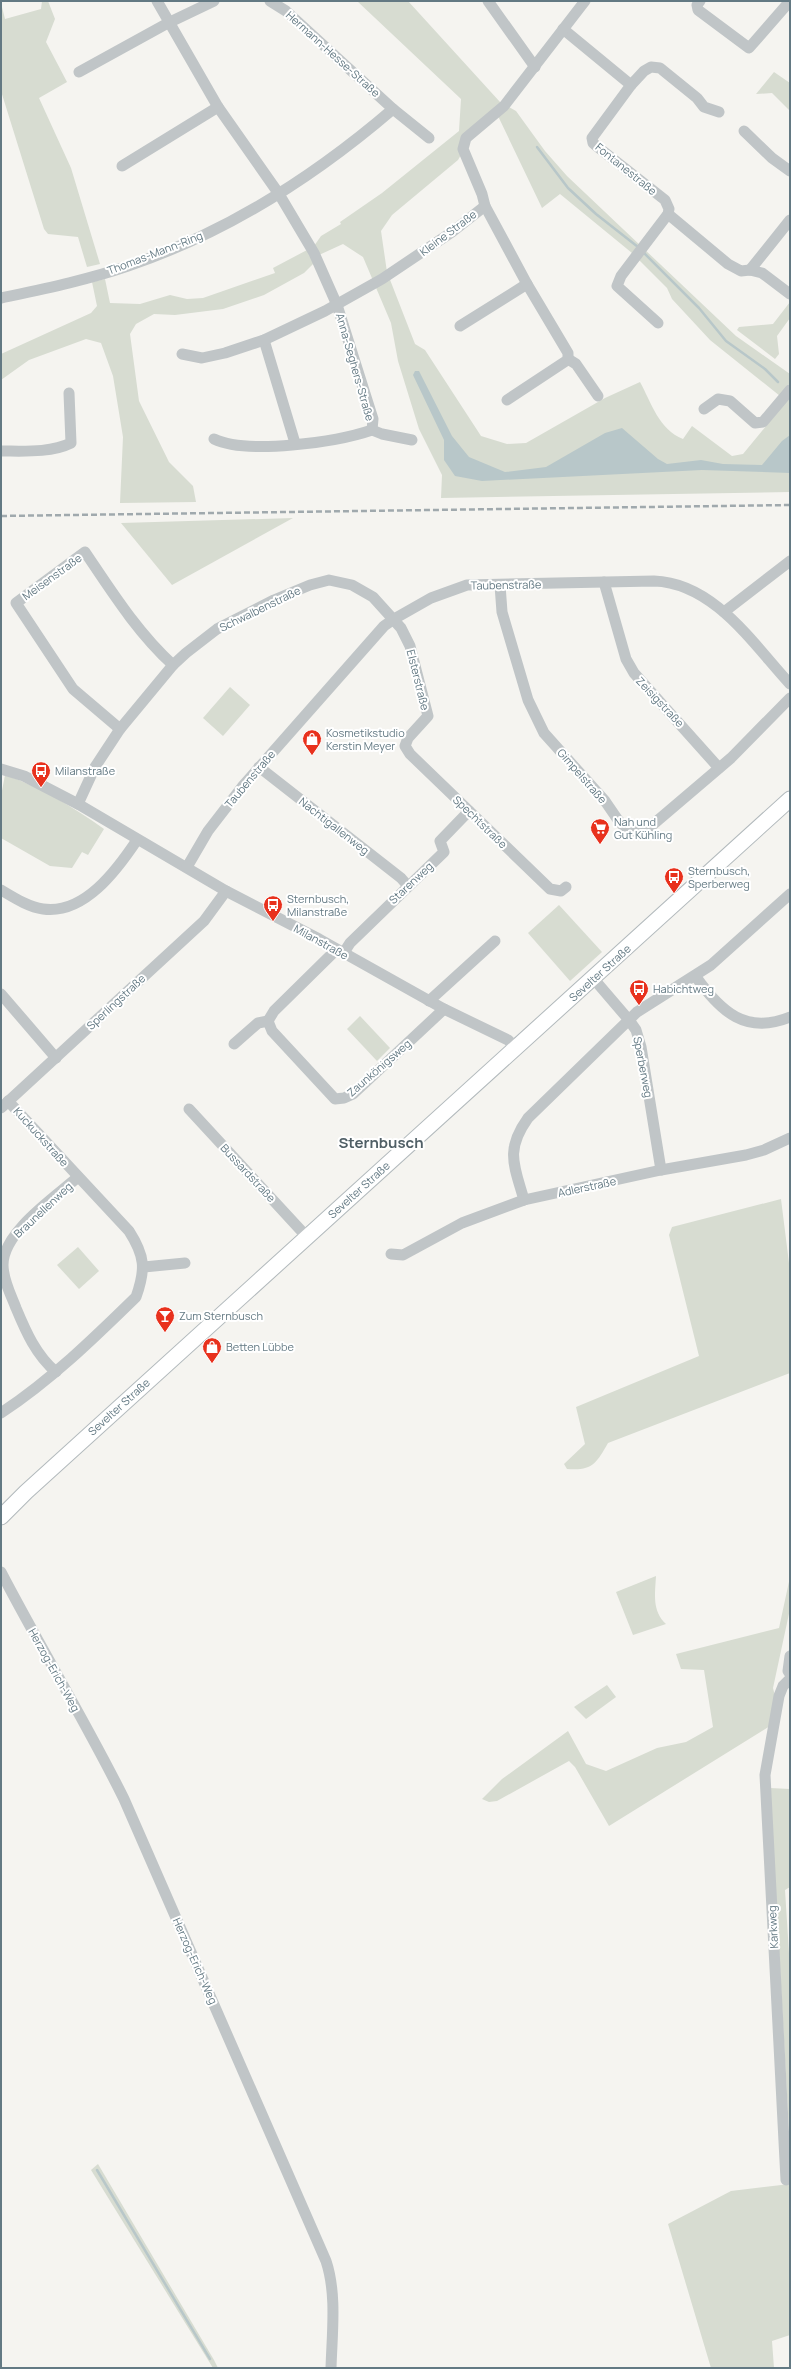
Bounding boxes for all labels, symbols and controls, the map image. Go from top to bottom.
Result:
street label: Hermann-Hesse-Straße [283,7,384,100]
street label: Fontanestraße [592,139,661,198]
street label: Kleine Straße [416,206,480,259]
street label: Thomas-Mann-Ring [105,227,205,278]
street label: Anna-Seghers-Straße [333,311,378,423]
street label: Meisenstraße [19,550,85,603]
street label: Taubenstraße [470,576,542,593]
street label: Schwalbenstraße [217,582,303,635]
street label: Elsterstraße [404,648,433,712]
street label: Zeisigstraße [633,673,688,730]
place label: Kosmetikstudio Kerstin Meyer [326,725,405,753]
shop icon: Kosmetikstudio Kerstin Meyer [301,728,323,756]
street label: Gimpelstraße [554,745,611,807]
street label: Taubenstraße [221,746,278,811]
bus stop icon: Milanstraße [30,760,52,788]
place label: Milanstraße [55,763,116,778]
street label: Spechtstraße [450,792,511,852]
street label: Nachtigallenweg [296,794,372,858]
place label: Nah und Gut Kühling [614,814,672,842]
supermarket icon: Nah und Gut Kühling [589,817,611,845]
street label: Starenweg [385,858,436,907]
place label: Sternbusch, Sperberweg [688,863,750,891]
bus stop icon: Sternbusch, Sperberweg [663,866,685,894]
place label: Sternbusch, Milanstraße [287,891,349,919]
bus stop icon: Sternbusch, Milanstraße [262,894,284,922]
street label: Milanstraße [291,920,352,963]
street label: Sevelter Straße [566,941,634,1004]
street label: Sperlingstraße [83,970,149,1033]
bus stop icon: Habichtweg [628,978,650,1006]
place label: Habichtweg [653,981,714,996]
street label: Sperberweg [630,1035,657,1099]
street label: Zaunkönigsweg [344,1036,414,1100]
street label: Kuckuckstraße [11,1104,72,1170]
district label: Sternbusch [338,1132,424,1153]
street label: Bussardstraße [218,1140,280,1205]
street label: Sevelter Straße [325,1158,393,1221]
street label: Adlerstraße [556,1173,618,1200]
street label: Braunellenweg [10,1179,75,1241]
bar icon: Zum Sternbusch [154,1305,176,1333]
place label: Zum Sternbusch [179,1308,263,1323]
shop icon: Betten Lübbe [201,1336,223,1364]
place label: Betten Lübbe [226,1339,295,1354]
street label: Sevelter Straße [85,1375,153,1438]
street label: Herzog-Erich-Weg [25,1625,84,1714]
street label: Karkweg [764,1905,781,1949]
street label: Herzog-Erich-Weg [170,1915,221,2006]

